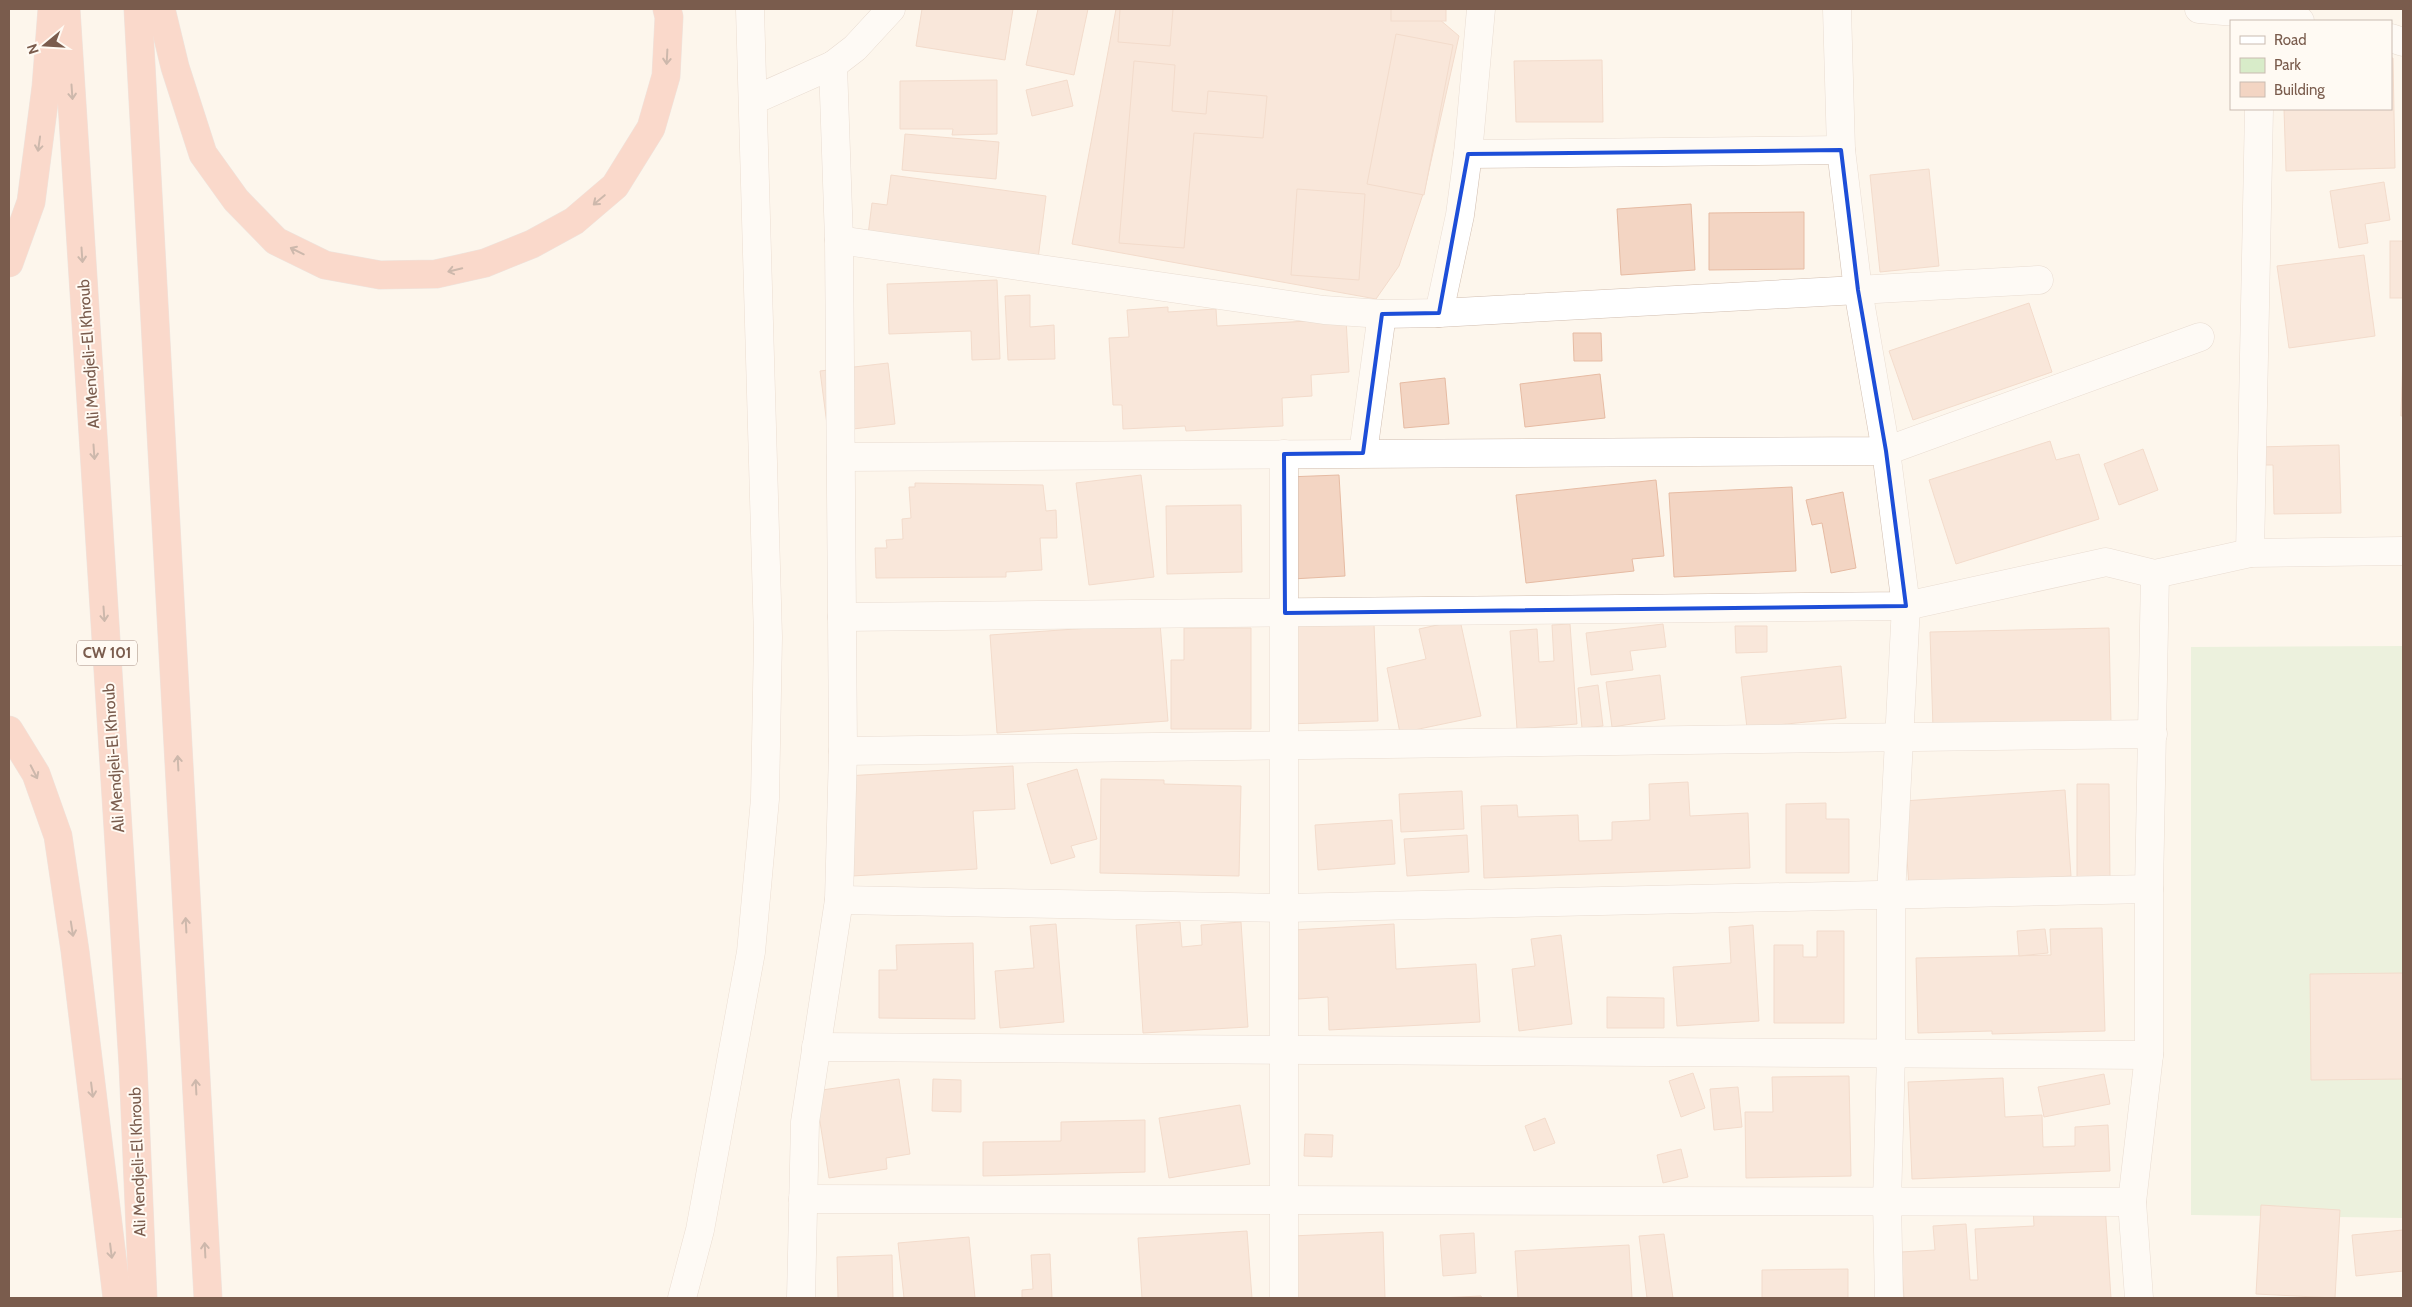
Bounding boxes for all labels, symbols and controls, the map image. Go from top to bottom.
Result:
north arrow [20,20,70,70]
legend [2230,20,2392,110]
text: Road [2274,31,2307,49]
text: N [23,42,43,57]
one-way arrow [662,49,672,65]
text: Park [2274,56,2301,74]
text: Building [2274,81,2325,99]
one-way arrow [67,84,76,100]
one-way arrow [33,136,43,152]
one-way arrow [593,194,606,205]
one-way arrow [77,246,86,262]
one-way arrow [290,246,305,255]
one-way arrow [447,266,463,275]
street label: Ali Mendjeli-El Khroub [74,278,103,429]
one-way arrow [90,443,99,459]
one-way arrow [100,606,109,622]
road number: CW 101 [77,640,137,666]
street label: Ali Mendjeli-El Khroub [99,682,128,833]
one-way arrow [173,755,182,771]
one-way arrow [29,764,39,779]
one-way arrow [182,917,191,933]
one-way arrow [67,920,77,936]
one-way arrow [191,1080,200,1096]
one-way arrow [87,1082,97,1098]
street label: Ali Mendjeli-El Khroub [125,1087,150,1237]
one-way arrow [200,1242,209,1258]
one-way arrow [106,1243,116,1259]

